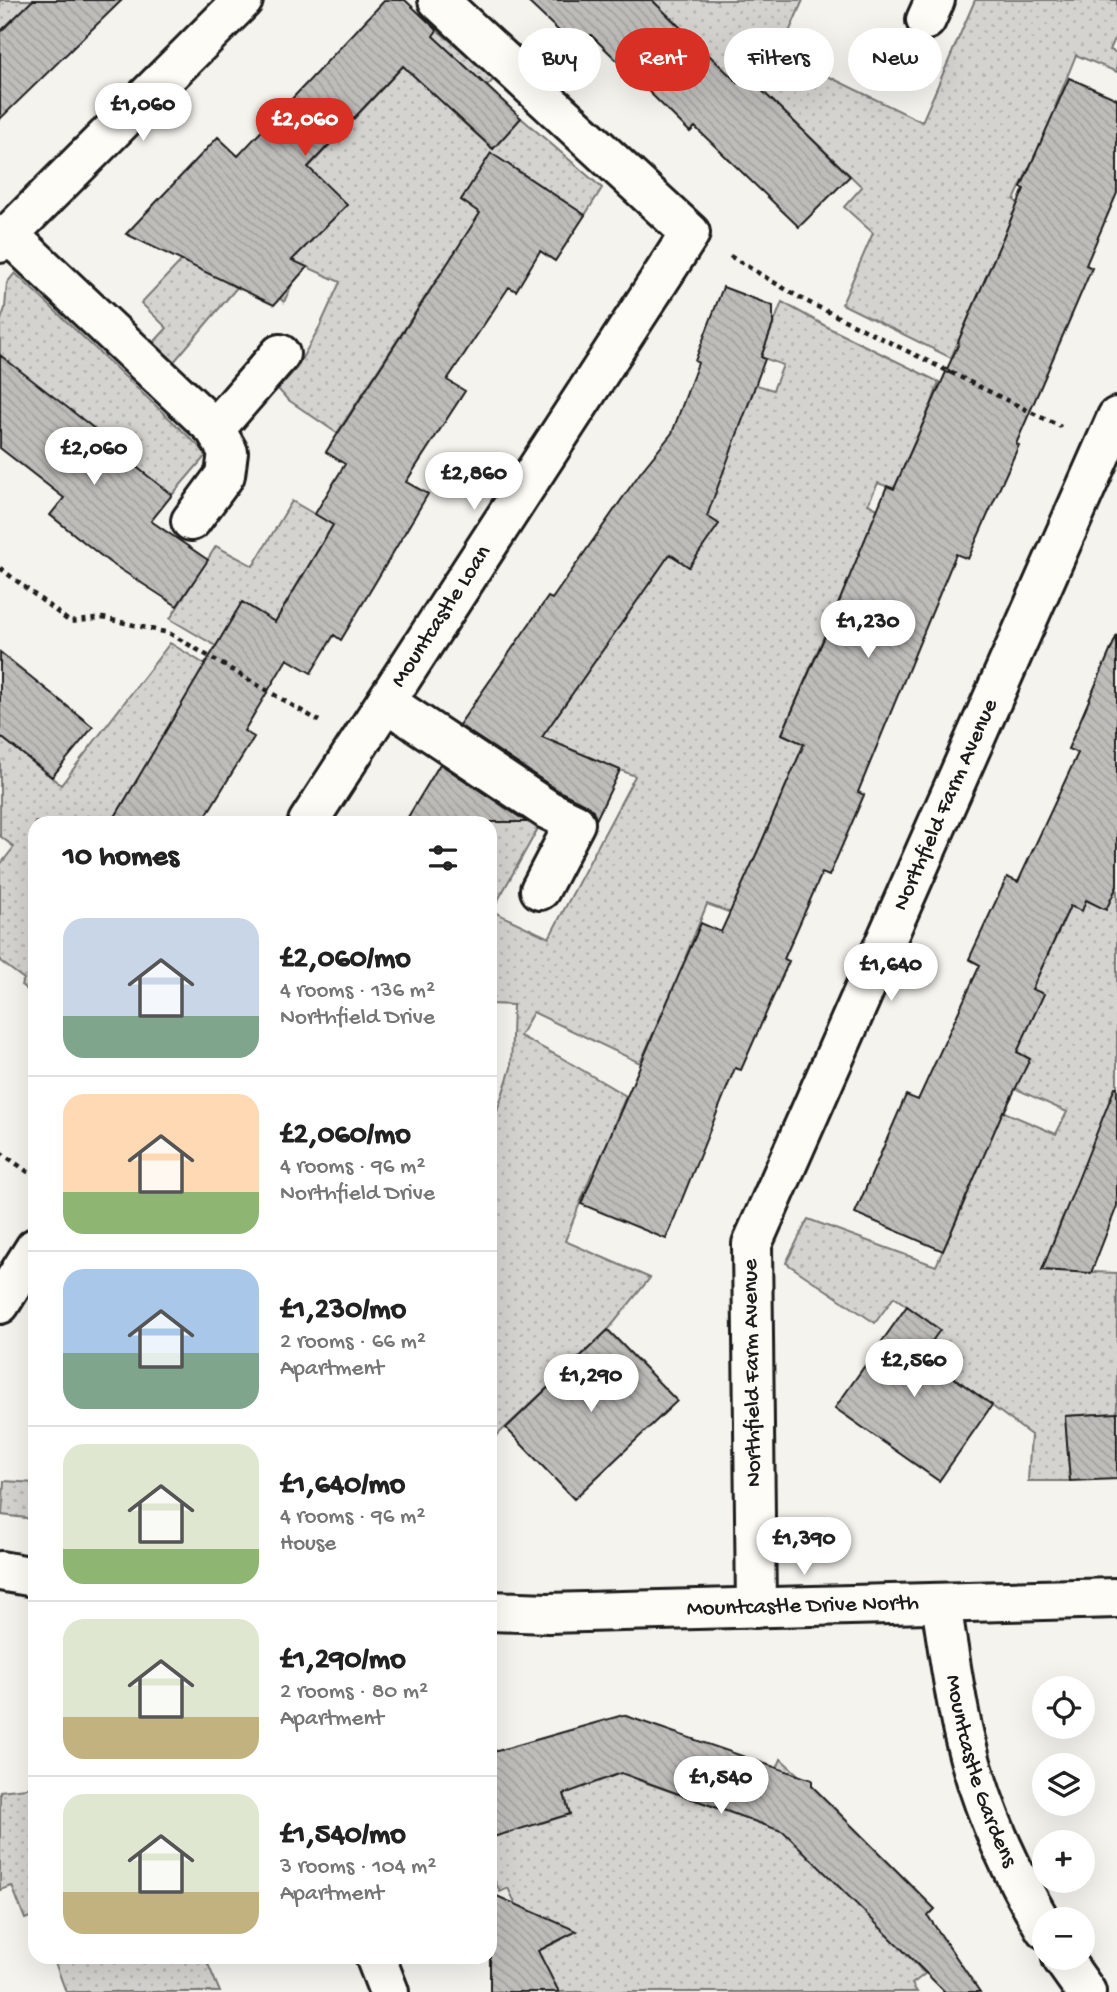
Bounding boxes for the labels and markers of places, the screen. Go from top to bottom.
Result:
pin: £1,060 [86,83,200,143]
pin: £2,060 [248,99,362,158]
pin: £2,060 [37,428,151,487]
pin: £2,860 [417,452,531,512]
pin: £1,230 [811,600,925,660]
pin: £1,640 [834,944,948,1003]
pin: £2,560 [857,1340,971,1399]
pin: £1,290 [534,1354,648,1414]
pin: £1,390 [747,1518,861,1577]
pin: £1,540 [664,1756,778,1816]

